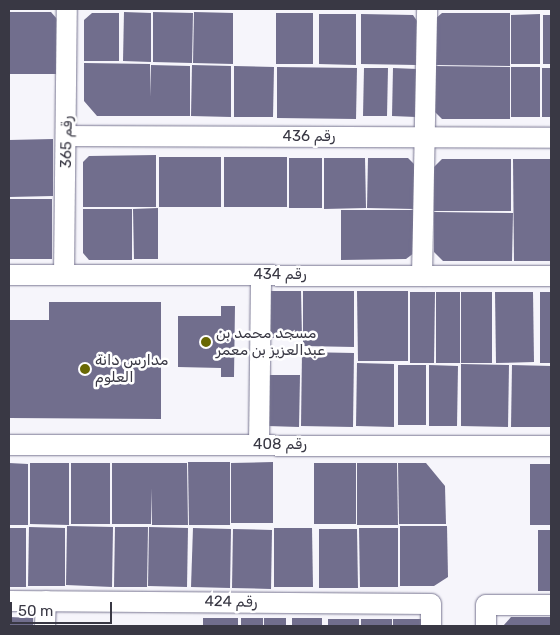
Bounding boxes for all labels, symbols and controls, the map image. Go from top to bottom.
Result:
street label: رقم 365 [58,116,76,168]
street label: رقم 436 [283,128,335,146]
street label: رقم 434 [253,266,307,284]
place label: مسجد محمد بن عبدالعزيز بن معمر [216,324,325,359]
marker: مسجد محمد بن عبدالعزيز بن معمر [200,336,212,348]
place label: مدارس دانة العلوم [95,351,168,386]
marker: مدارس دانة العلوم [79,363,91,375]
street label: رقم 408 [253,436,307,454]
scale bar [12,592,115,624]
street label: رقم 424 [204,593,258,611]
text: 50 m [18,602,53,620]

